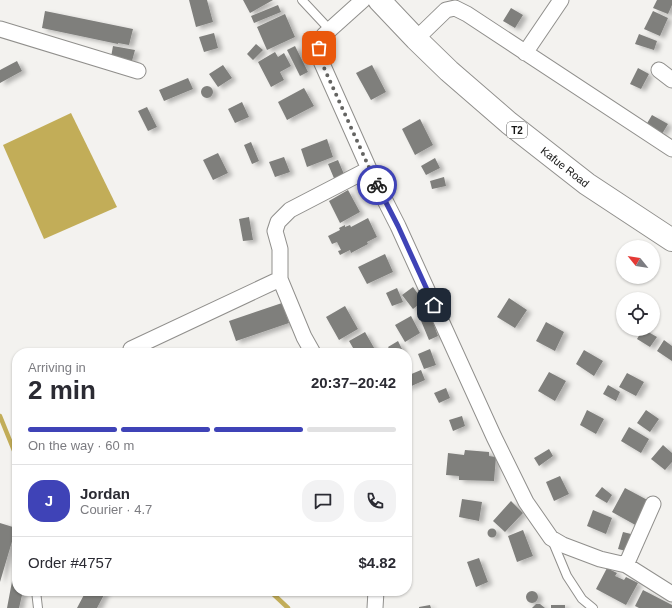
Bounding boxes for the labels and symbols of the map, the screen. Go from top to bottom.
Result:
pin [302,31,336,65]
road number: T2 [507,122,527,138]
street label: Kafue Road [538,144,592,190]
courier [357,165,397,205]
north arrow [616,240,660,284]
pin [417,288,451,322]

